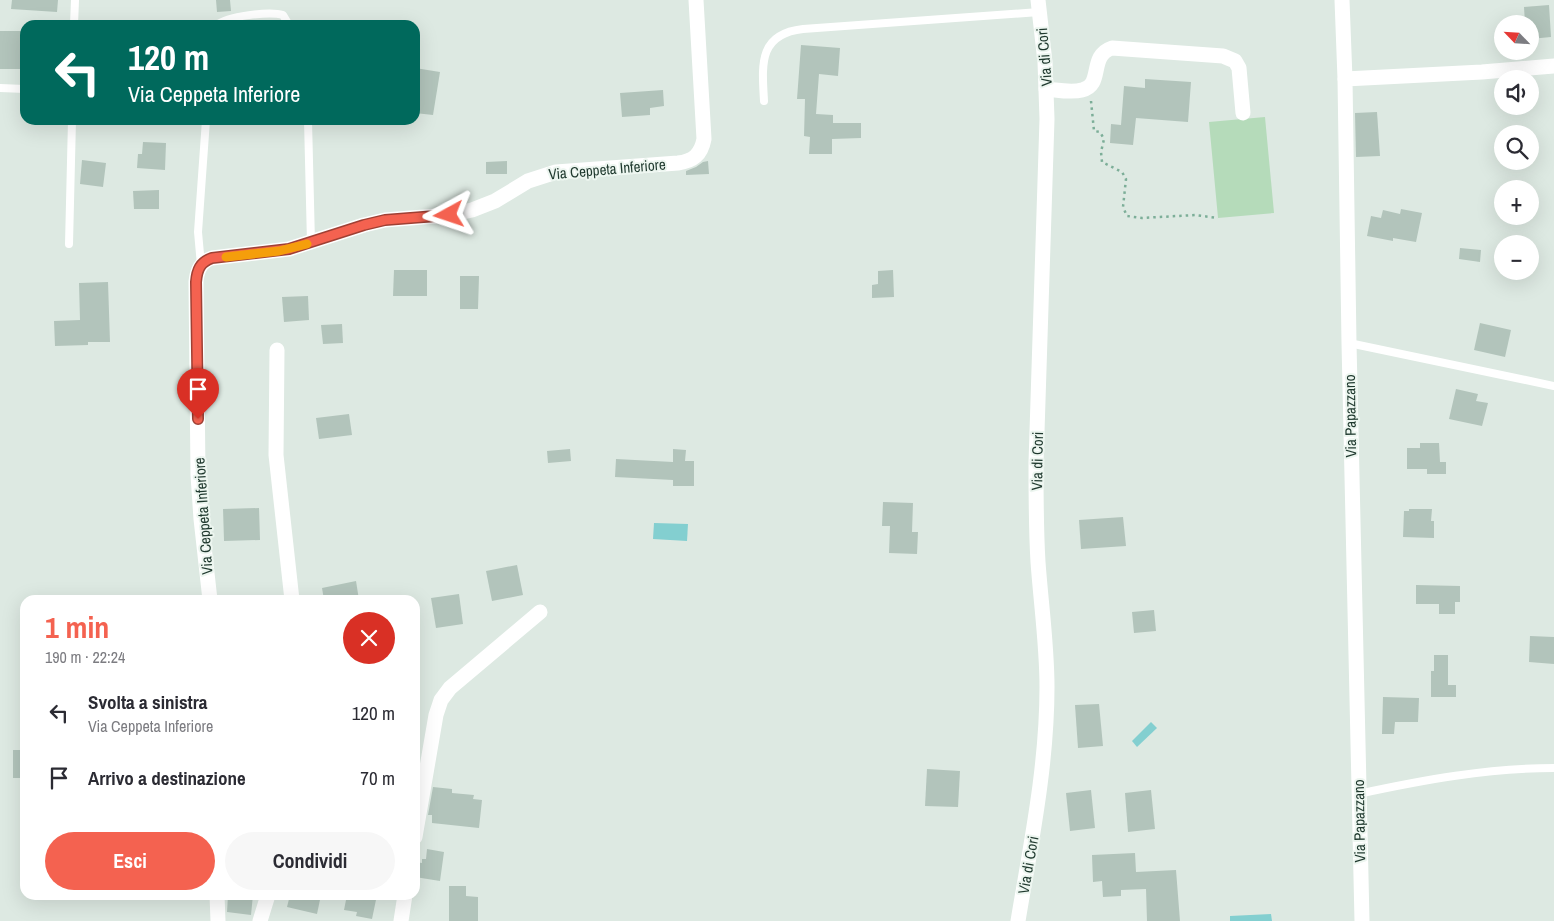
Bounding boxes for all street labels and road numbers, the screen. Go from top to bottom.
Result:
street label: Via di Cori [1031,27,1057,87]
street label: Via Ceppeta Inferiore [548,153,667,185]
street label: Via Papazzano [1339,374,1361,458]
street label: Via di Cori [1026,432,1048,490]
street label: Via Ceppeta Inferiore [188,457,218,575]
street label: Via Papazzano [1348,779,1370,863]
street label: Via di Cori [1013,834,1043,896]

